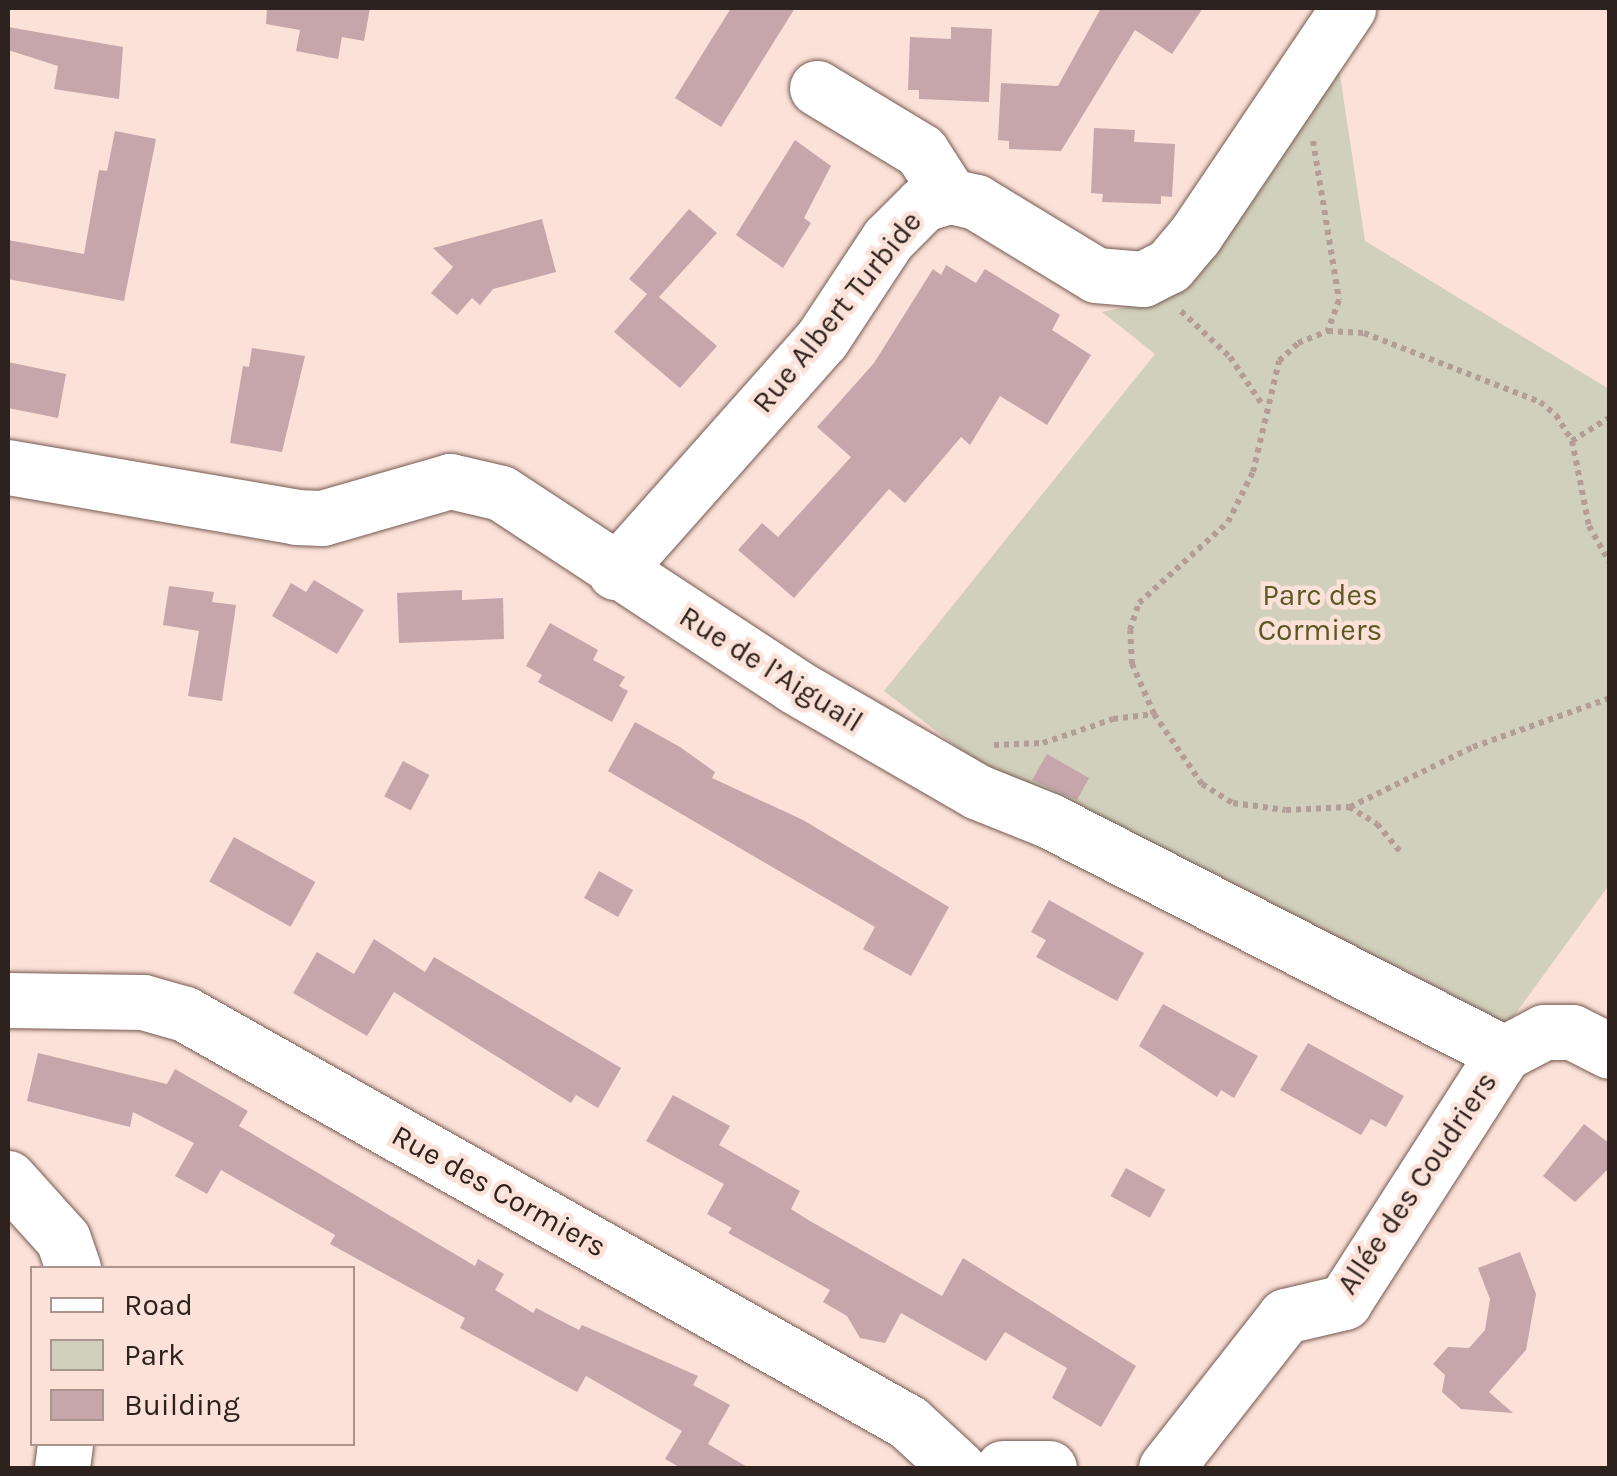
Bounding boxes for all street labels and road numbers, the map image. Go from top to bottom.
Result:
street label: Rue Albert Turbide [745,204,929,420]
street label: Rue de l’Aiguail [673,598,869,740]
street label: Allée des Coudriers [1329,1065,1505,1301]
street label: Rue des Cormiers [385,1117,613,1265]

